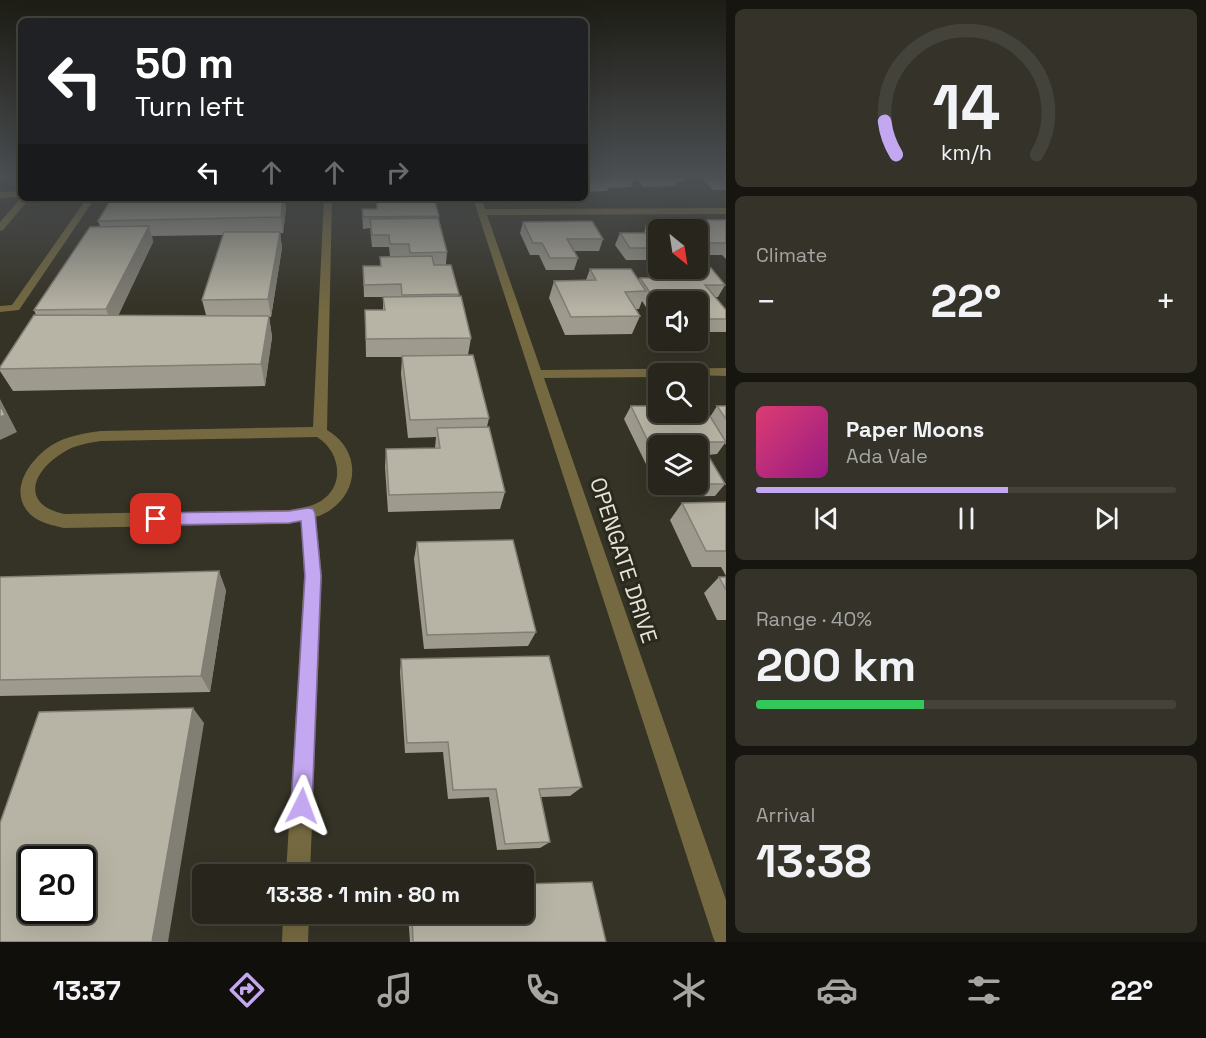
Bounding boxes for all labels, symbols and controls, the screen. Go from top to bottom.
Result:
text: 50 m [135,37,234,90]
icon: left [36,42,114,120]
text: 14 [932,68,1000,147]
text: Turn left [135,89,245,124]
text: km/h [940,139,992,166]
icon: left [192,156,225,189]
icon: ahead [255,156,288,189]
icon: ahead [318,156,351,189]
icon: right [381,156,414,189]
north arrow [648,219,708,279]
map controls [648,219,708,495]
text: Climate [756,242,827,268]
text: 22° [930,273,1002,330]
text: − [756,281,776,323]
text: + [1156,281,1176,323]
button: sound [648,291,708,351]
button: search [648,363,708,423]
text: Paper Moons [846,415,984,443]
button: layers [648,435,708,495]
text: Ada Vale [846,443,928,469]
street label: OPENGATE DRIVE [584,474,664,646]
pin [130,493,181,544]
icon: arrive [139,502,172,535]
icon: previous [810,502,843,535]
icon: pause [950,502,983,535]
icon: next [1090,502,1123,535]
text: Range · 40% [756,606,872,632]
text: 200 km [756,637,916,694]
position arrow [270,774,334,838]
text: Arrival [756,802,815,828]
text: 13:38 [756,833,871,890]
speed limit sign: 20 [18,846,96,924]
text: 13:38 · 1 min · 80 m [266,880,460,908]
icon: directions [226,969,268,1011]
icon: music [374,969,416,1011]
icon: phone [521,969,563,1011]
icon: climate [668,969,710,1011]
icon: car [816,969,858,1011]
icon: filters [963,969,1005,1011]
text: 13:37 [53,973,121,1008]
text: 22° [1110,973,1153,1008]

